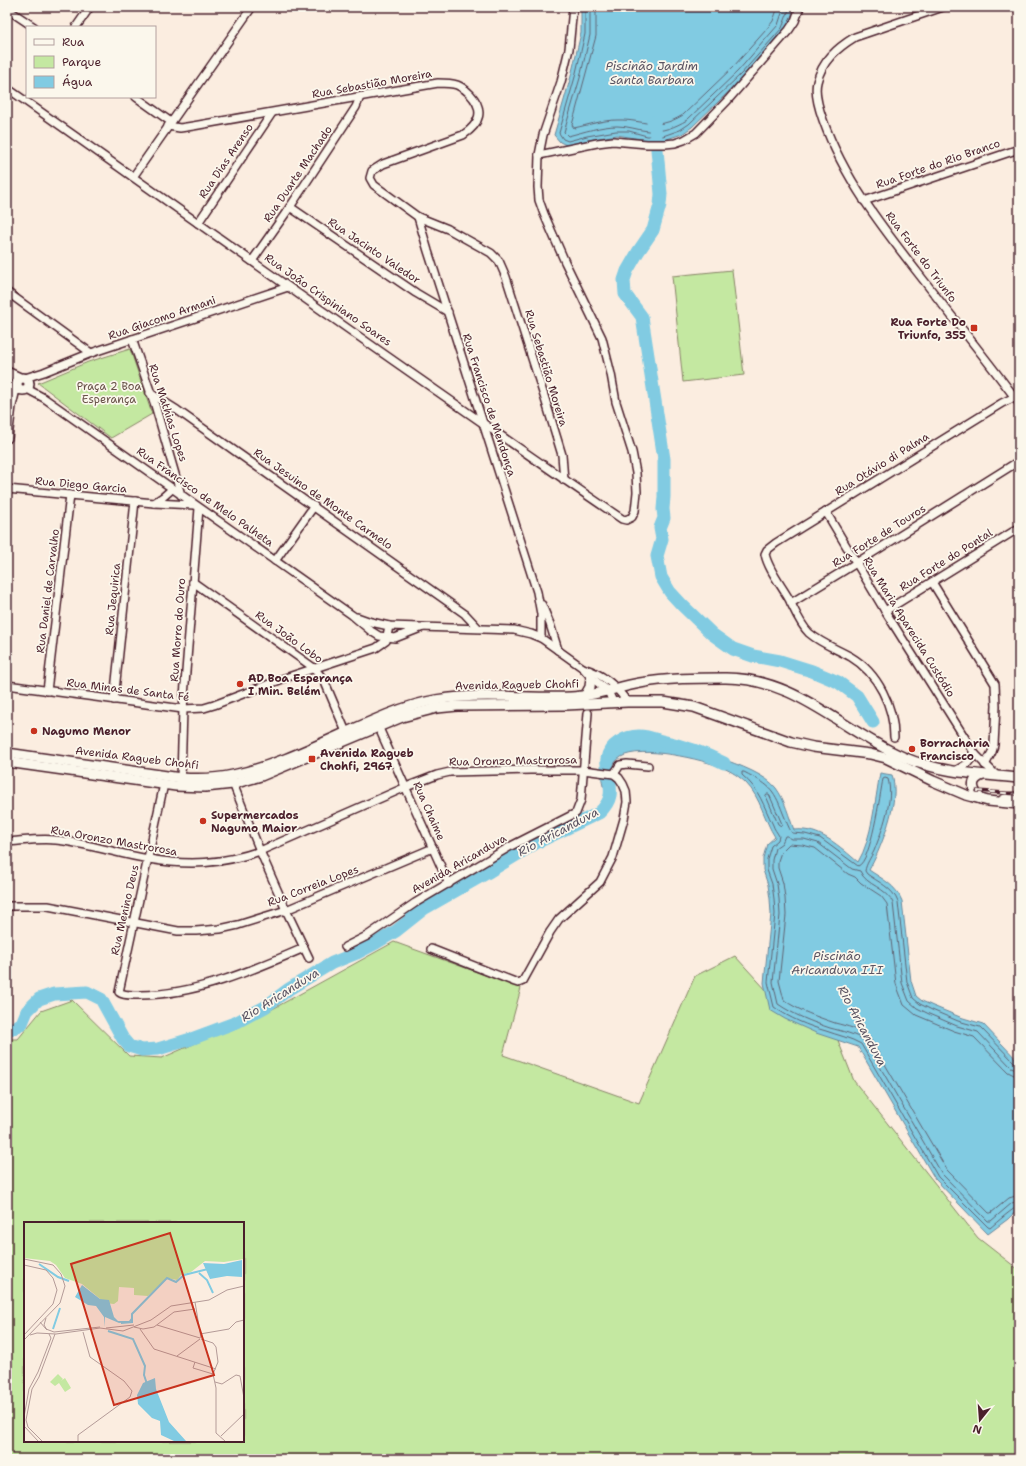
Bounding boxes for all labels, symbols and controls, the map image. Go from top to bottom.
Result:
legend [26,26,156,98]
text: Rua [62,34,85,50]
text: Parque [62,54,101,70]
water label: Piscinão Jardim Santa Barbara [606,58,698,88]
street label: Rua Sebastião Moreira [311,66,433,102]
text: Água [62,74,93,90]
street label: Rua Dias Arenso [195,120,257,201]
street label: Rua Duarte Machado [260,123,336,225]
street label: Rua Forte do Rio Branco [874,136,1002,192]
street label: Rua Forte do Triunfo [882,209,960,306]
street label: Rua Jacinto Valedor [325,214,423,288]
street label: Rua João Crispiniano Soares [262,250,394,350]
street label: Rua Giacomo Armani [106,293,218,343]
street label: Rua Sebastião Moreira [521,308,571,428]
place label: Rua Forte Do Triunfo, 355 [890,315,966,343]
marker: Rua Forte Do Triunfo, 355 [969,323,979,333]
street label: Rua Francisco de Mendonça [459,332,519,479]
street label: Rua Mathias Lopes [145,362,191,464]
park label: Praça 2 Boa Esperança [77,379,142,407]
street label: Rua Otávio di Palma [832,429,932,499]
street label: Rua Francisco de Melo Palheta [133,444,277,550]
street label: Rua Jesuino de Monte Carmelo [250,445,396,553]
street label: Rua Diego Garcia [34,474,128,497]
street label: Rua Forte de Touros [829,501,929,571]
street label: Rua Forte do Pontal [897,525,996,595]
street label: Rua Daniel de Carvalho [33,528,63,654]
street label: Rua Maria Aparecida Custódio [860,554,959,700]
street label: Rua Jequirica [102,562,124,636]
street label: Rua Morro do Ouro [167,577,189,682]
street label: Rua João Lobo [252,607,326,667]
place label: AD Boa Esperança I Min. Belém [248,671,353,699]
street label: Rua Minas de Santa Fé [66,675,190,705]
street label: Avenida Ragueb Chohfi [455,676,579,694]
marker: AD Boa Esperança I Min. Belém [235,679,245,689]
place label: Nagumo Menor [42,724,131,739]
marker: Nagumo Menor [29,726,39,736]
place label: Borracharia Francisco [920,736,990,764]
street label: Avenida Ragueb Chohfi [74,743,200,773]
marker: Borracharia Francisco [907,744,917,754]
place label: Avenida Ragueb Chohfi, 2967 [320,746,414,774]
street label: Rua Oronzo Mastrorosa [449,752,577,770]
marker: Avenida Ragueb Chohfi, 2967 [307,754,317,764]
street label: Rua Chaime [409,779,449,843]
water label: Rio Aricanduva [515,804,601,860]
place label: Supermercados Nagumo Maior [211,808,299,836]
marker: Supermercados Nagumo Maior [198,816,208,826]
street label: Rua Oronzo Mastrorosa [50,822,179,860]
street label: Avenida Aricanduva [409,831,509,897]
street label: Rua Correia Lopes [265,862,361,910]
street label: Rua Menino Deus [107,863,143,957]
water label: Piscinão Aricanduva III [791,948,884,978]
water label: Rio Aricanduva [238,965,322,1025]
water label: Rio Aricanduva [834,983,890,1069]
inset map [24,1222,244,1442]
north arrow [960,1400,1000,1440]
text: N [971,1421,984,1438]

